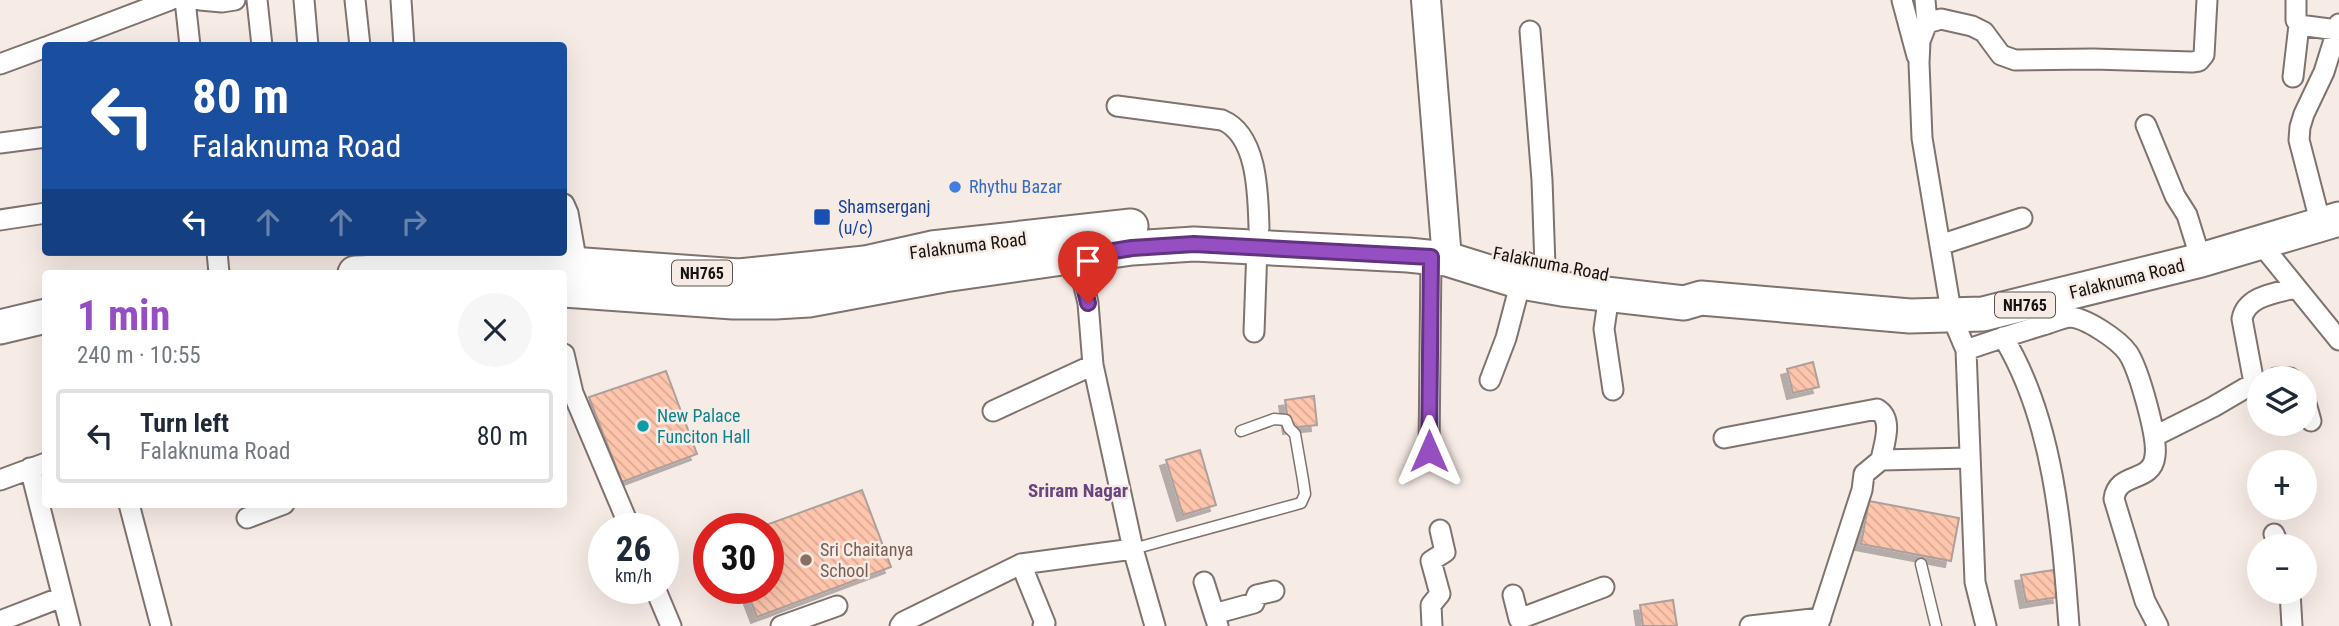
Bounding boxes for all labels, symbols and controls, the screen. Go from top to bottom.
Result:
text: 80 m [192,68,289,125]
icon: left [77,70,168,161]
text: Falaknuma Road [192,127,401,165]
place label: Rhythu Bazar [969,176,1063,197]
marker: Rhythu Bazar [947,179,963,195]
place label: Shamserganj (u/c) [838,196,930,239]
icon: left [176,203,214,241]
icon: ahead [249,203,287,241]
icon: ahead [322,203,360,241]
icon: right [395,203,433,241]
marker: Shamserganj (u/c) [812,207,832,227]
street label: Falaknuma Road [908,228,1028,263]
pin [1058,231,1118,303]
icon: arrive [1069,242,1107,280]
street label: Falaknuma Road [1491,242,1611,285]
street label: Falaknuma Road [2067,254,2187,303]
road number: NH765 [672,260,732,286]
text: 1 min [77,291,170,340]
road number: NH765 [1995,292,2055,318]
button: close [458,293,532,367]
text: 240 m · 10:55 [77,342,201,369]
map controls [2247,366,2317,604]
button: layers [2247,366,2317,436]
place label: New Palace Funciton Hall [657,405,750,447]
text: Turn left [140,408,229,438]
position arrow [1392,414,1466,488]
icon: left [81,417,119,455]
marker: New Palace Funciton Hall [635,418,651,434]
text: 80 m [477,421,528,451]
text: Falaknuma Road [140,438,290,465]
button: + [2247,450,2317,520]
district label: Sriram Nagar [1028,479,1128,502]
speed limit sign: 30 [693,513,784,604]
text: 26 [616,529,651,570]
button: − [2247,534,2317,604]
place label: Sri Chaitanya School [820,539,913,581]
marker: Sri Chaitanya School [798,552,814,568]
text: km/h [615,565,652,586]

